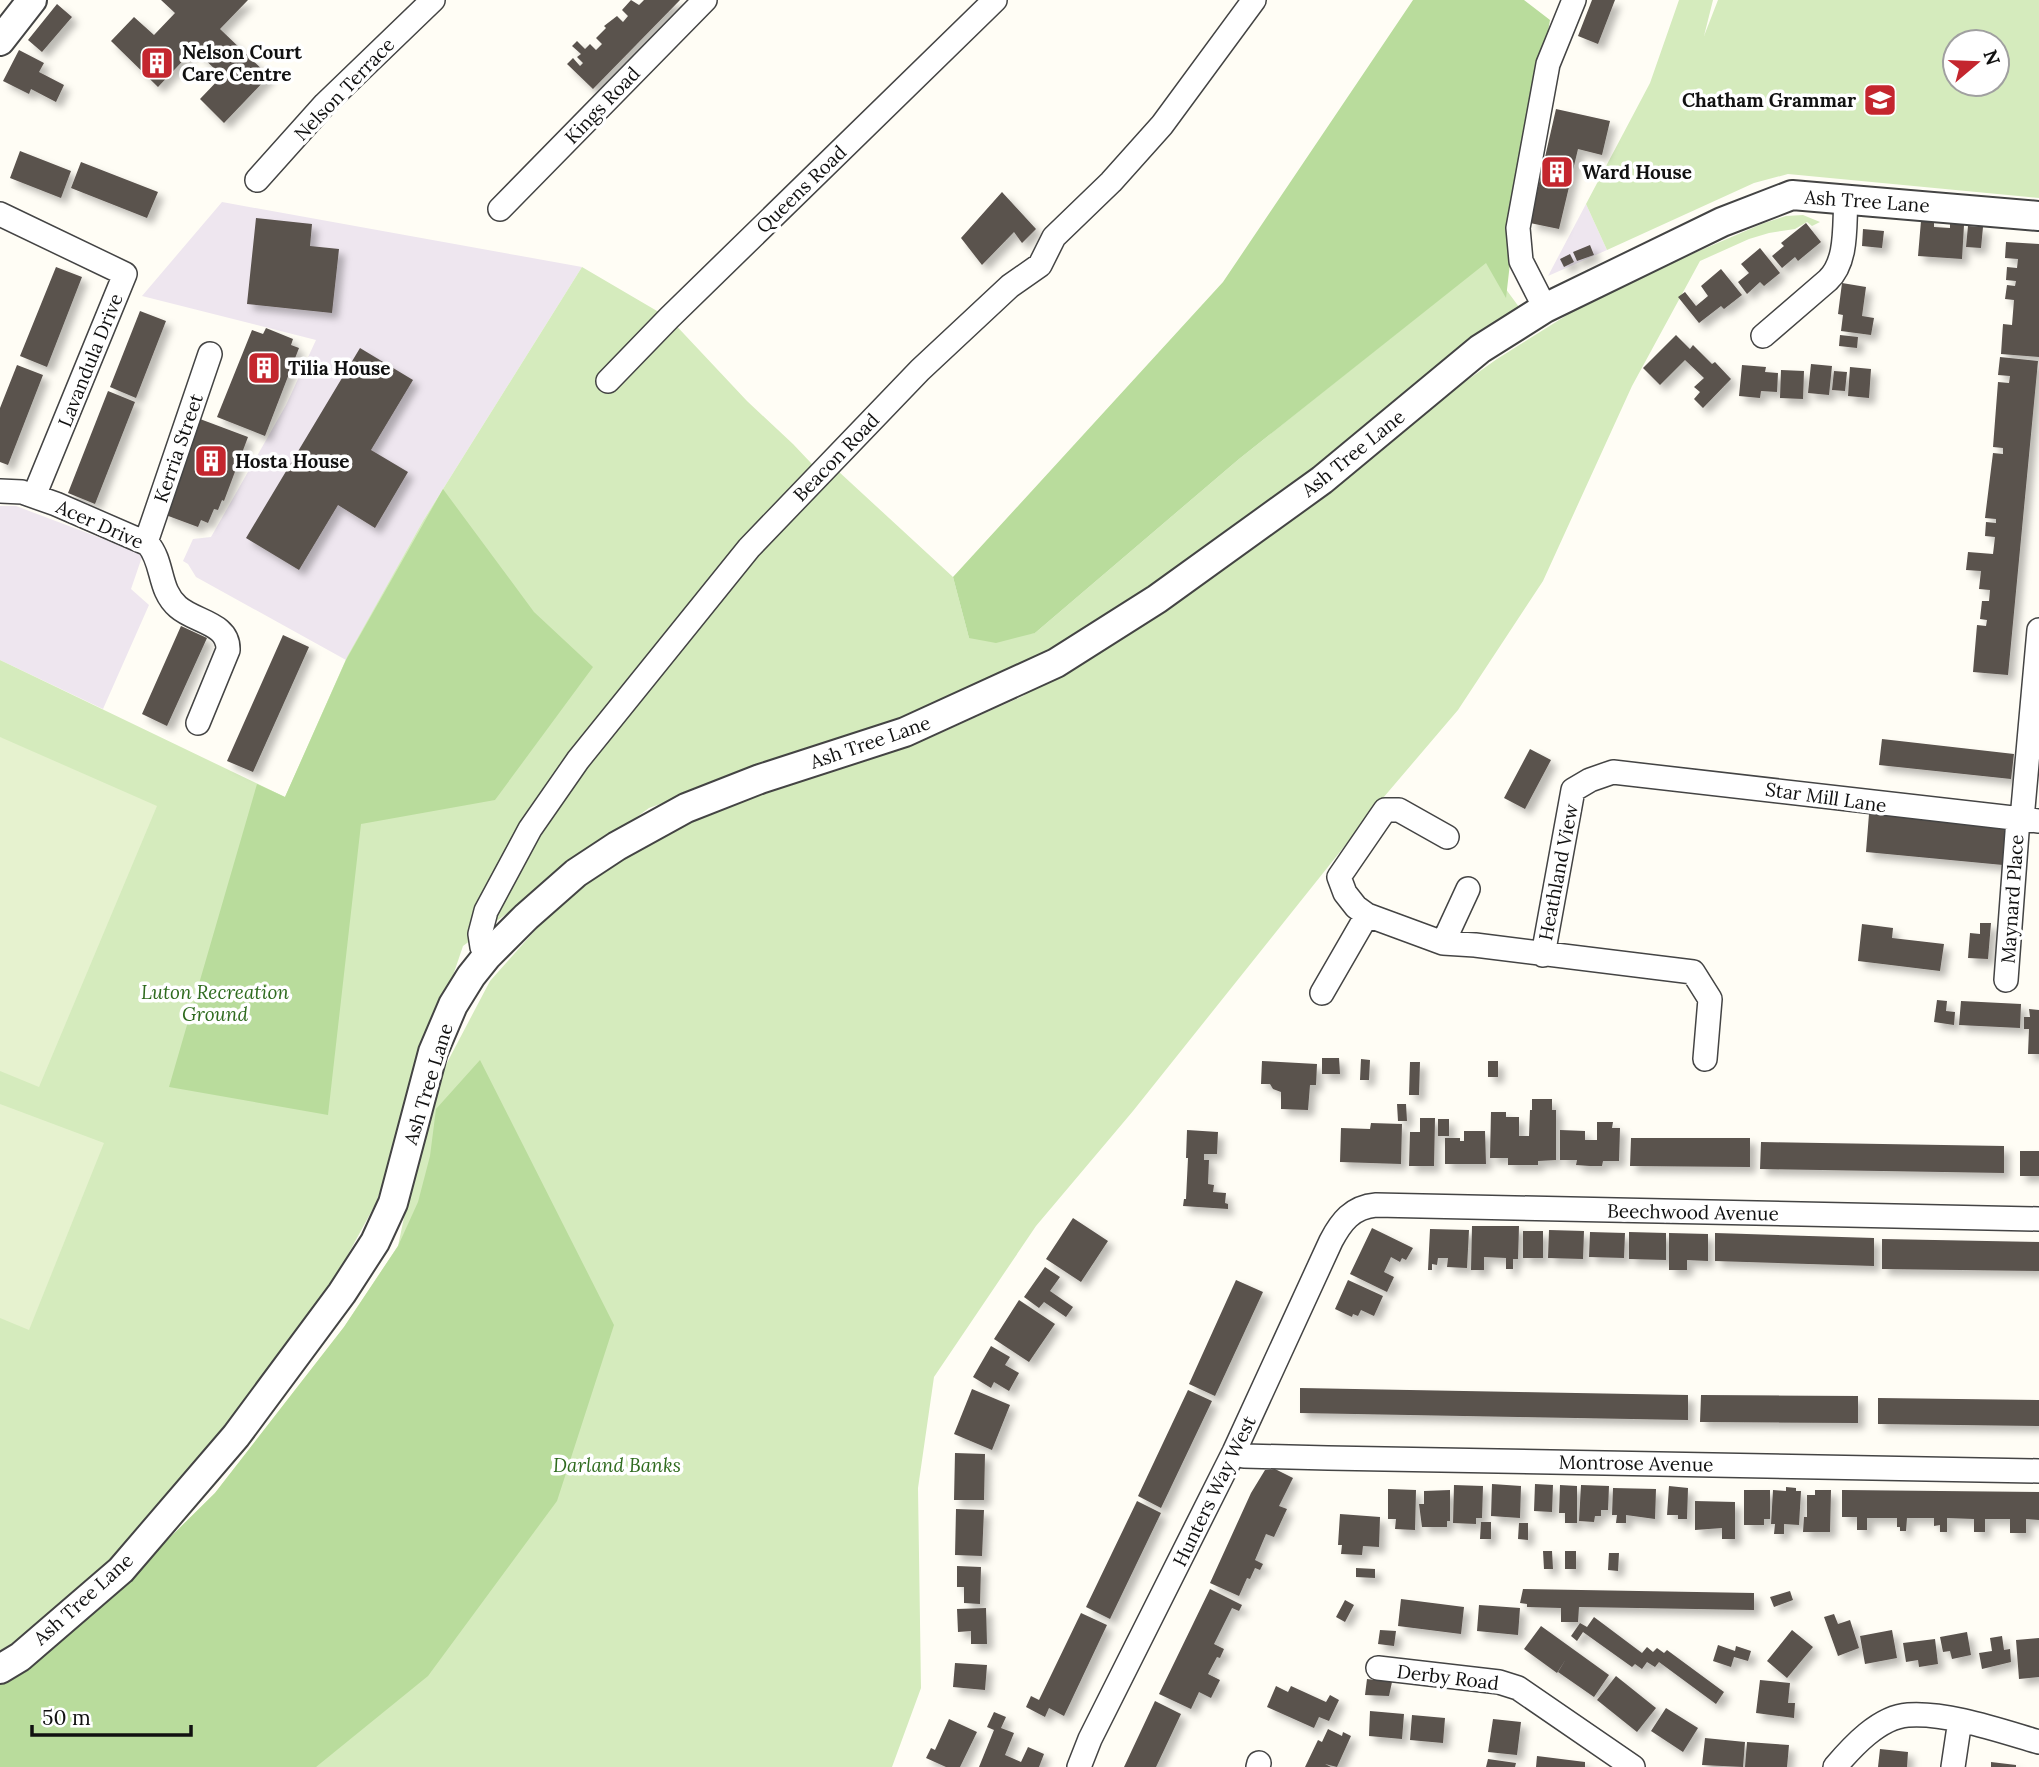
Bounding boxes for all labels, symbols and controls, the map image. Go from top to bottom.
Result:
north arrow [1941,28,2011,98]
street label: Nelson Terrace [289,32,399,146]
place label: Nelson Court Care Centre [182,40,303,86]
building icon: Nelson Court Care Centre [138,44,176,82]
text: N [1978,47,2006,69]
street label: Kings Road [559,61,645,149]
school or university icon: Chatham Grammar [1861,81,1899,119]
place label: Chatham Grammar [1682,88,1856,112]
street label: Queens Road [751,140,851,238]
building icon: Ward House [1538,153,1576,191]
place label: Ward House [1582,160,1692,184]
street label: Ash Tree Lane [1803,185,1930,217]
street label: Lavandula Drive [52,290,128,430]
building icon: Tilia House [245,349,283,387]
place label: Tilia House [288,356,390,380]
street label: Kerria Street [148,390,208,506]
street label: Ash Tree Lane [1296,404,1409,502]
street label: Beacon Road [788,408,884,506]
building icon: Hosta House [192,442,230,480]
place label: Hosta House [235,449,349,473]
street label: Acer Drive [52,494,147,554]
street label: Ash Tree Lane [806,710,933,774]
street label: Star Mill Lane [1764,777,1888,817]
street label: Heathland View [1533,801,1583,942]
street label: Maynard Place [1996,834,2028,964]
park label: Luton Recreation Ground [141,980,289,1026]
street label: Ash Tree Lane [398,1020,458,1149]
street label: Beechwood Avenue [1607,1199,1779,1225]
street label: Hunters Way West [1167,1411,1261,1570]
street label: Montrose Avenue [1558,1450,1714,1476]
park label: Darland Banks [553,1453,681,1477]
street label: Ash Tree Lane [28,1548,138,1651]
street label: Derby Road [1396,1659,1500,1695]
scale bar [32,1694,191,1738]
text: 50 m [42,1704,91,1731]

